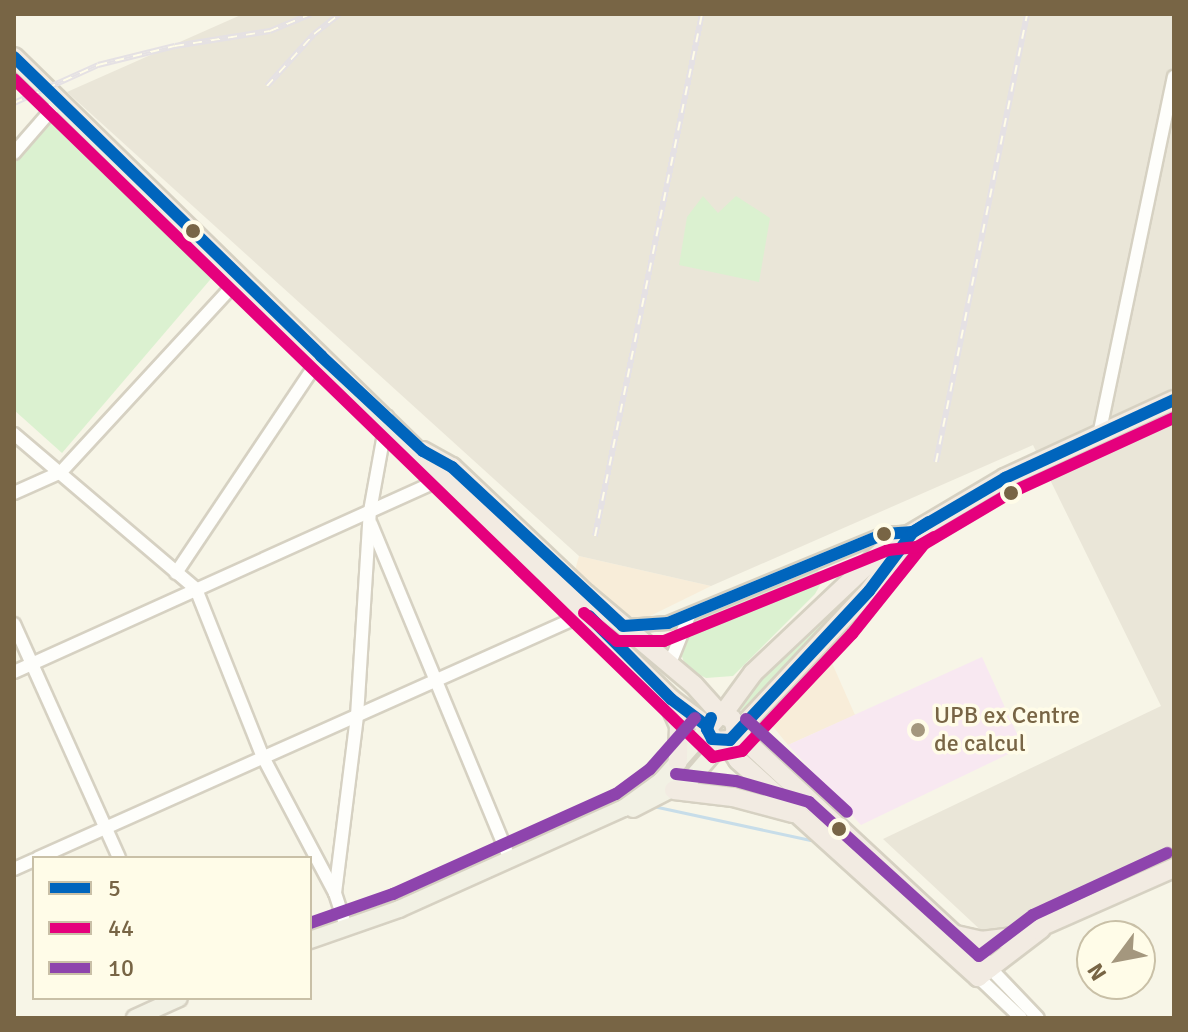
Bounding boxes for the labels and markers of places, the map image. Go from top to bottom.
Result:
unlabelled marker [185,223,201,239]
unlabelled marker [1003,485,1019,501]
unlabelled marker [876,526,892,542]
place label: UPB ex Centre de calcul [934,702,1080,758]
marker: UPB ex Centre de calcul [909,721,927,739]
unlabelled marker [831,821,847,837]

